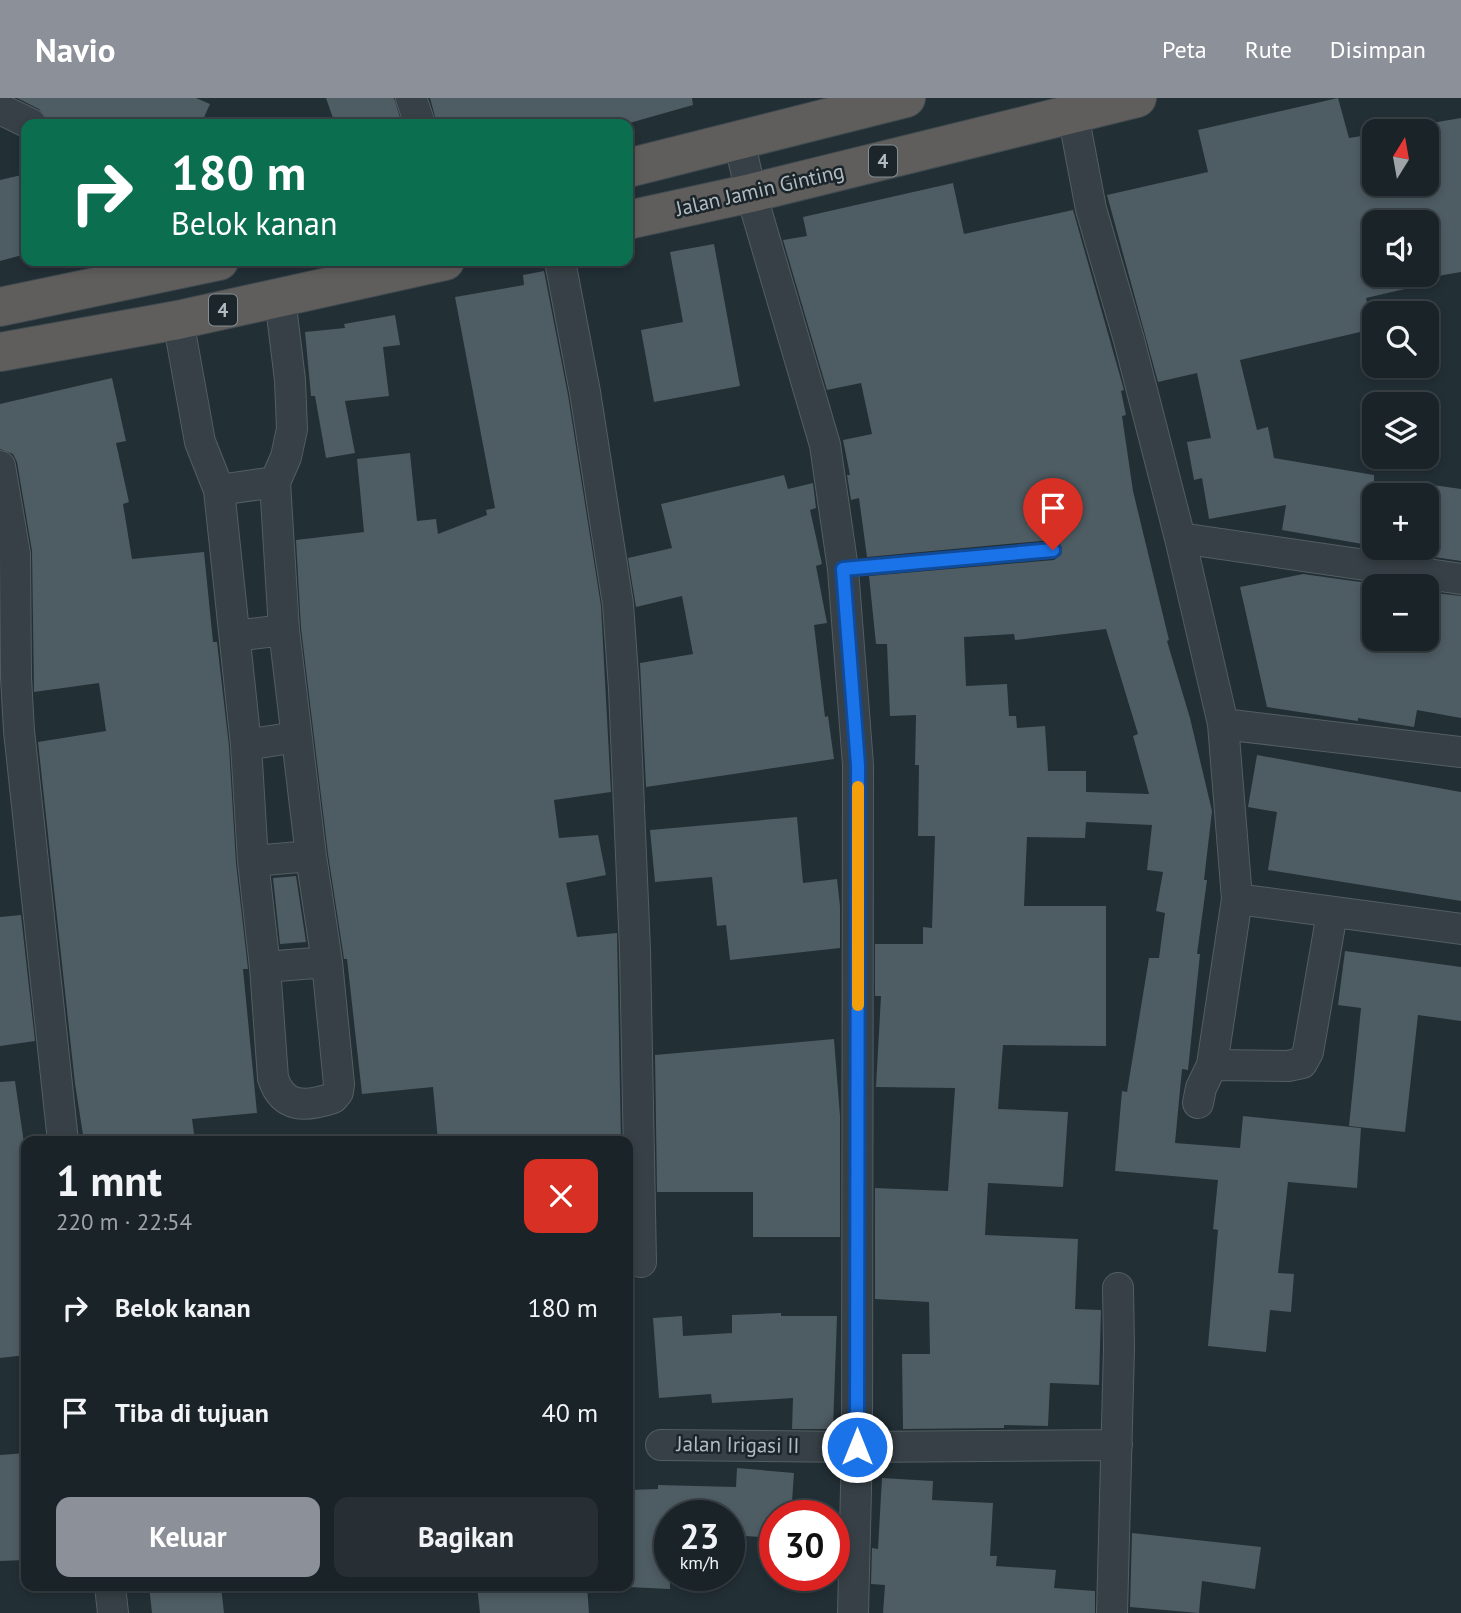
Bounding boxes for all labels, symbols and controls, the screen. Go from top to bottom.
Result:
text: Navio [35,28,115,71]
text: Peta [1162,34,1207,65]
text: Rute [1245,34,1292,65]
text: Disimpan [1330,34,1426,65]
north arrow [1362,119,1438,196]
map controls [1362,119,1439,651]
text: 180 m [171,140,306,204]
road number: 4 [869,146,897,176]
icon: right [56,147,147,238]
street label: Jalan Jamin Ginting [672,157,847,222]
text: Belok kanan [171,202,337,244]
button: sound [1362,210,1439,287]
road number: 4 [209,294,237,326]
button: search [1362,301,1439,378]
button: layers [1362,392,1439,469]
pin [1023,478,1083,550]
button: + [1362,483,1439,560]
icon: arrive [1034,489,1072,527]
button: − [1362,574,1439,651]
text: 1 mnt [56,1153,162,1208]
button: close [524,1159,598,1233]
text: 220 m · 22:54 [56,1207,192,1236]
icon: right [56,1289,94,1327]
text: Belok kanan [115,1291,251,1324]
text: 180 m [527,1291,598,1324]
icon: arrive [56,1394,94,1432]
text: Tiba di tujuan [115,1396,269,1429]
text: 40 m [542,1396,598,1429]
position arrow [820,1410,894,1484]
street label: Jalan Irigasi II [675,1430,800,1459]
button: Keluar [56,1497,320,1577]
button: Bagikan [334,1497,598,1577]
speed limit sign: 30 [759,1500,850,1591]
text: 23 [680,1513,719,1559]
text: km/h [680,1551,719,1574]

